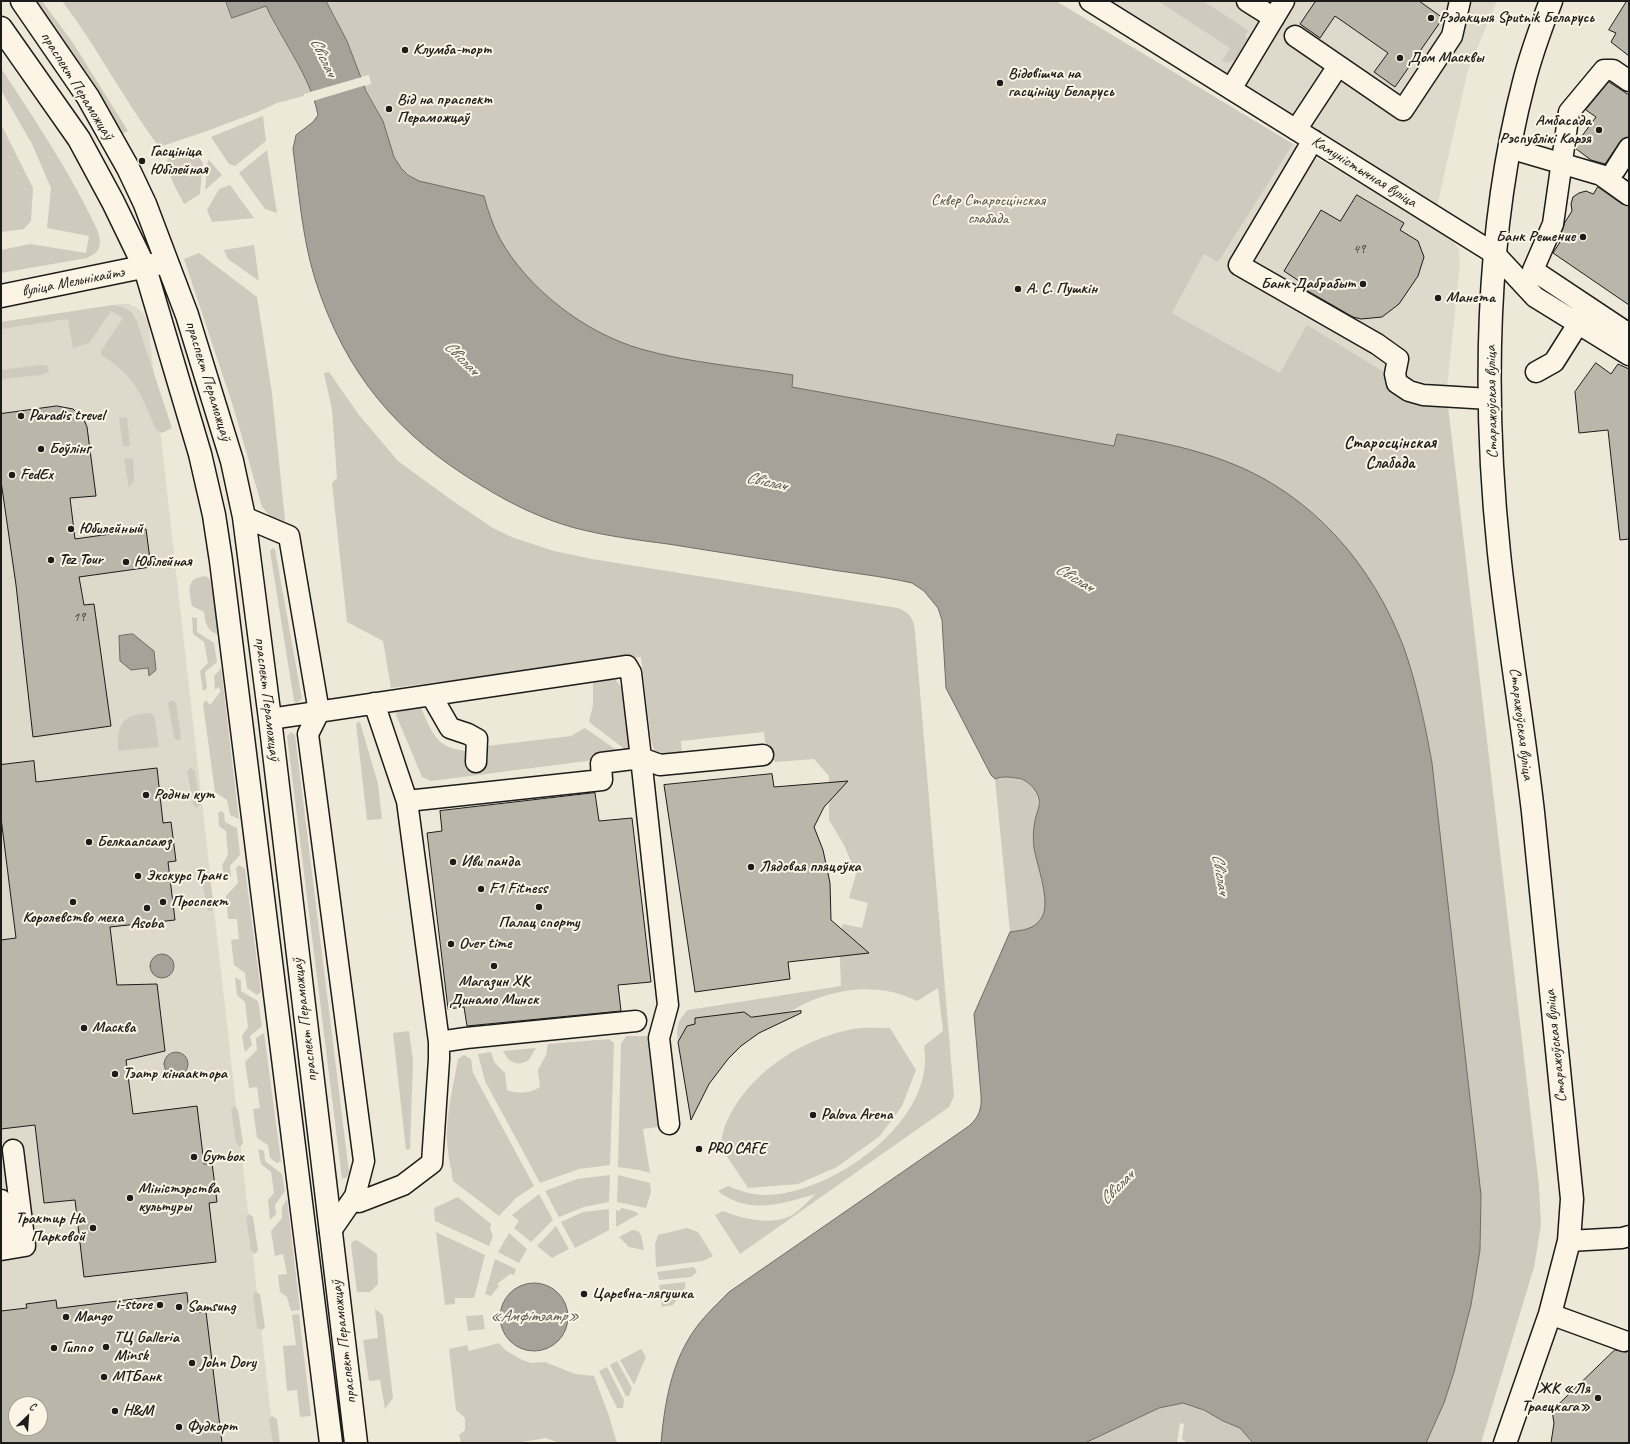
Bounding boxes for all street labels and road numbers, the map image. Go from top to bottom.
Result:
street label: праспект Пераможцаў [36,28,118,144]
street label: Камуністычная вуліца [1308,132,1420,212]
street label: вуліца Мельнікайтэ [20,263,126,301]
street label: праспект Пераможцаў [181,319,235,443]
street label: Старажоўская вуліца [1481,345,1503,459]
street label: праспект Пераможцаў [250,636,284,762]
street label: Старажоўская вуліца [1505,667,1537,781]
street label: праспект Пераможцаў [288,957,322,1083]
street label: Старажоўская вуліца [1541,989,1571,1103]
street label: праспект Пераможцаў [327,1279,361,1405]

